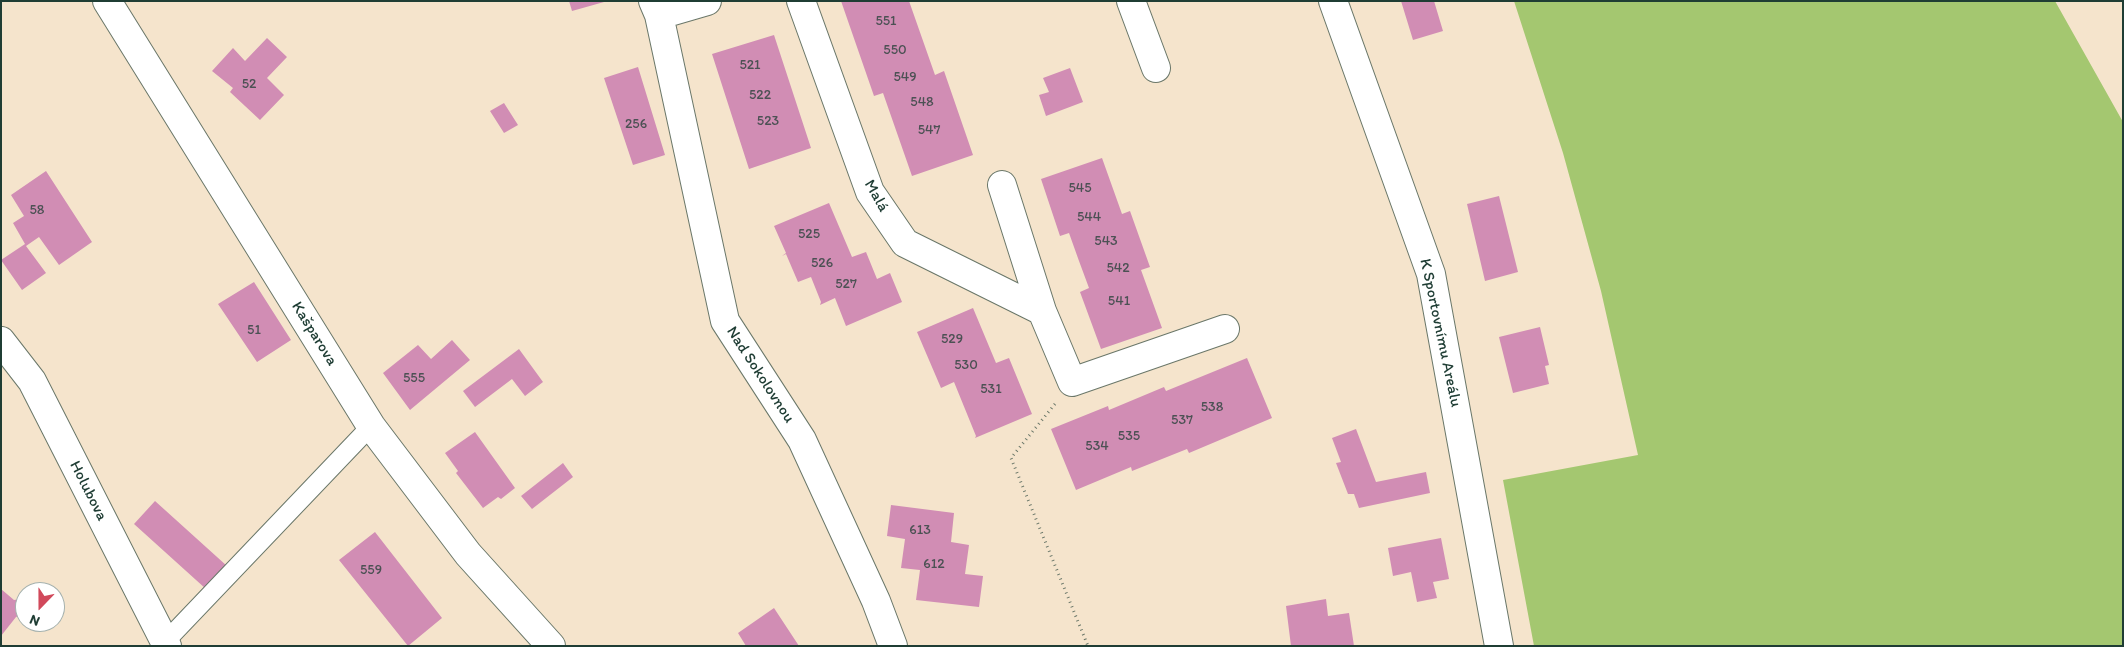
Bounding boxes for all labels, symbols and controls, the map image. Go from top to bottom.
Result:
house number: 551 [875,13,897,29]
house number: 550 [883,42,907,58]
house number: 521 [739,57,761,73]
house number: 549 [893,69,917,85]
house number: 52 [242,76,256,92]
house number: 522 [749,87,771,103]
house number: 548 [910,94,934,110]
house number: 523 [757,113,779,129]
house number: 256 [625,116,647,132]
house number: 547 [918,122,940,138]
street label: Malá [859,177,893,215]
house number: 545 [1068,180,1092,196]
house number: 58 [29,202,45,218]
house number: 544 [1077,209,1101,225]
house number: 525 [798,226,820,242]
house number: 543 [1094,233,1118,249]
house number: 526 [811,255,833,271]
street label: K Sportovnímu Areálu [1415,257,1465,409]
house number: 542 [1106,260,1130,276]
house number: 527 [835,276,857,292]
house number: 541 [1108,293,1130,309]
street label: Kašparova [287,298,341,370]
house number: 51 [247,322,261,338]
street label: Nad Sokolovnou [722,323,798,427]
house number: 529 [941,331,963,347]
house number: 530 [954,357,978,373]
house number: 555 [403,370,425,386]
house number: 531 [980,381,1002,397]
house number: 538 [1201,399,1223,415]
house number: 537 [1171,412,1193,428]
house number: 535 [1118,428,1140,444]
house number: 534 [1085,438,1109,454]
street label: Holubova [65,458,111,524]
house number: 613 [909,522,931,538]
house number: 612 [923,556,945,572]
house number: 559 [360,562,382,578]
north arrow [15,582,65,632]
text: N [27,611,42,630]

